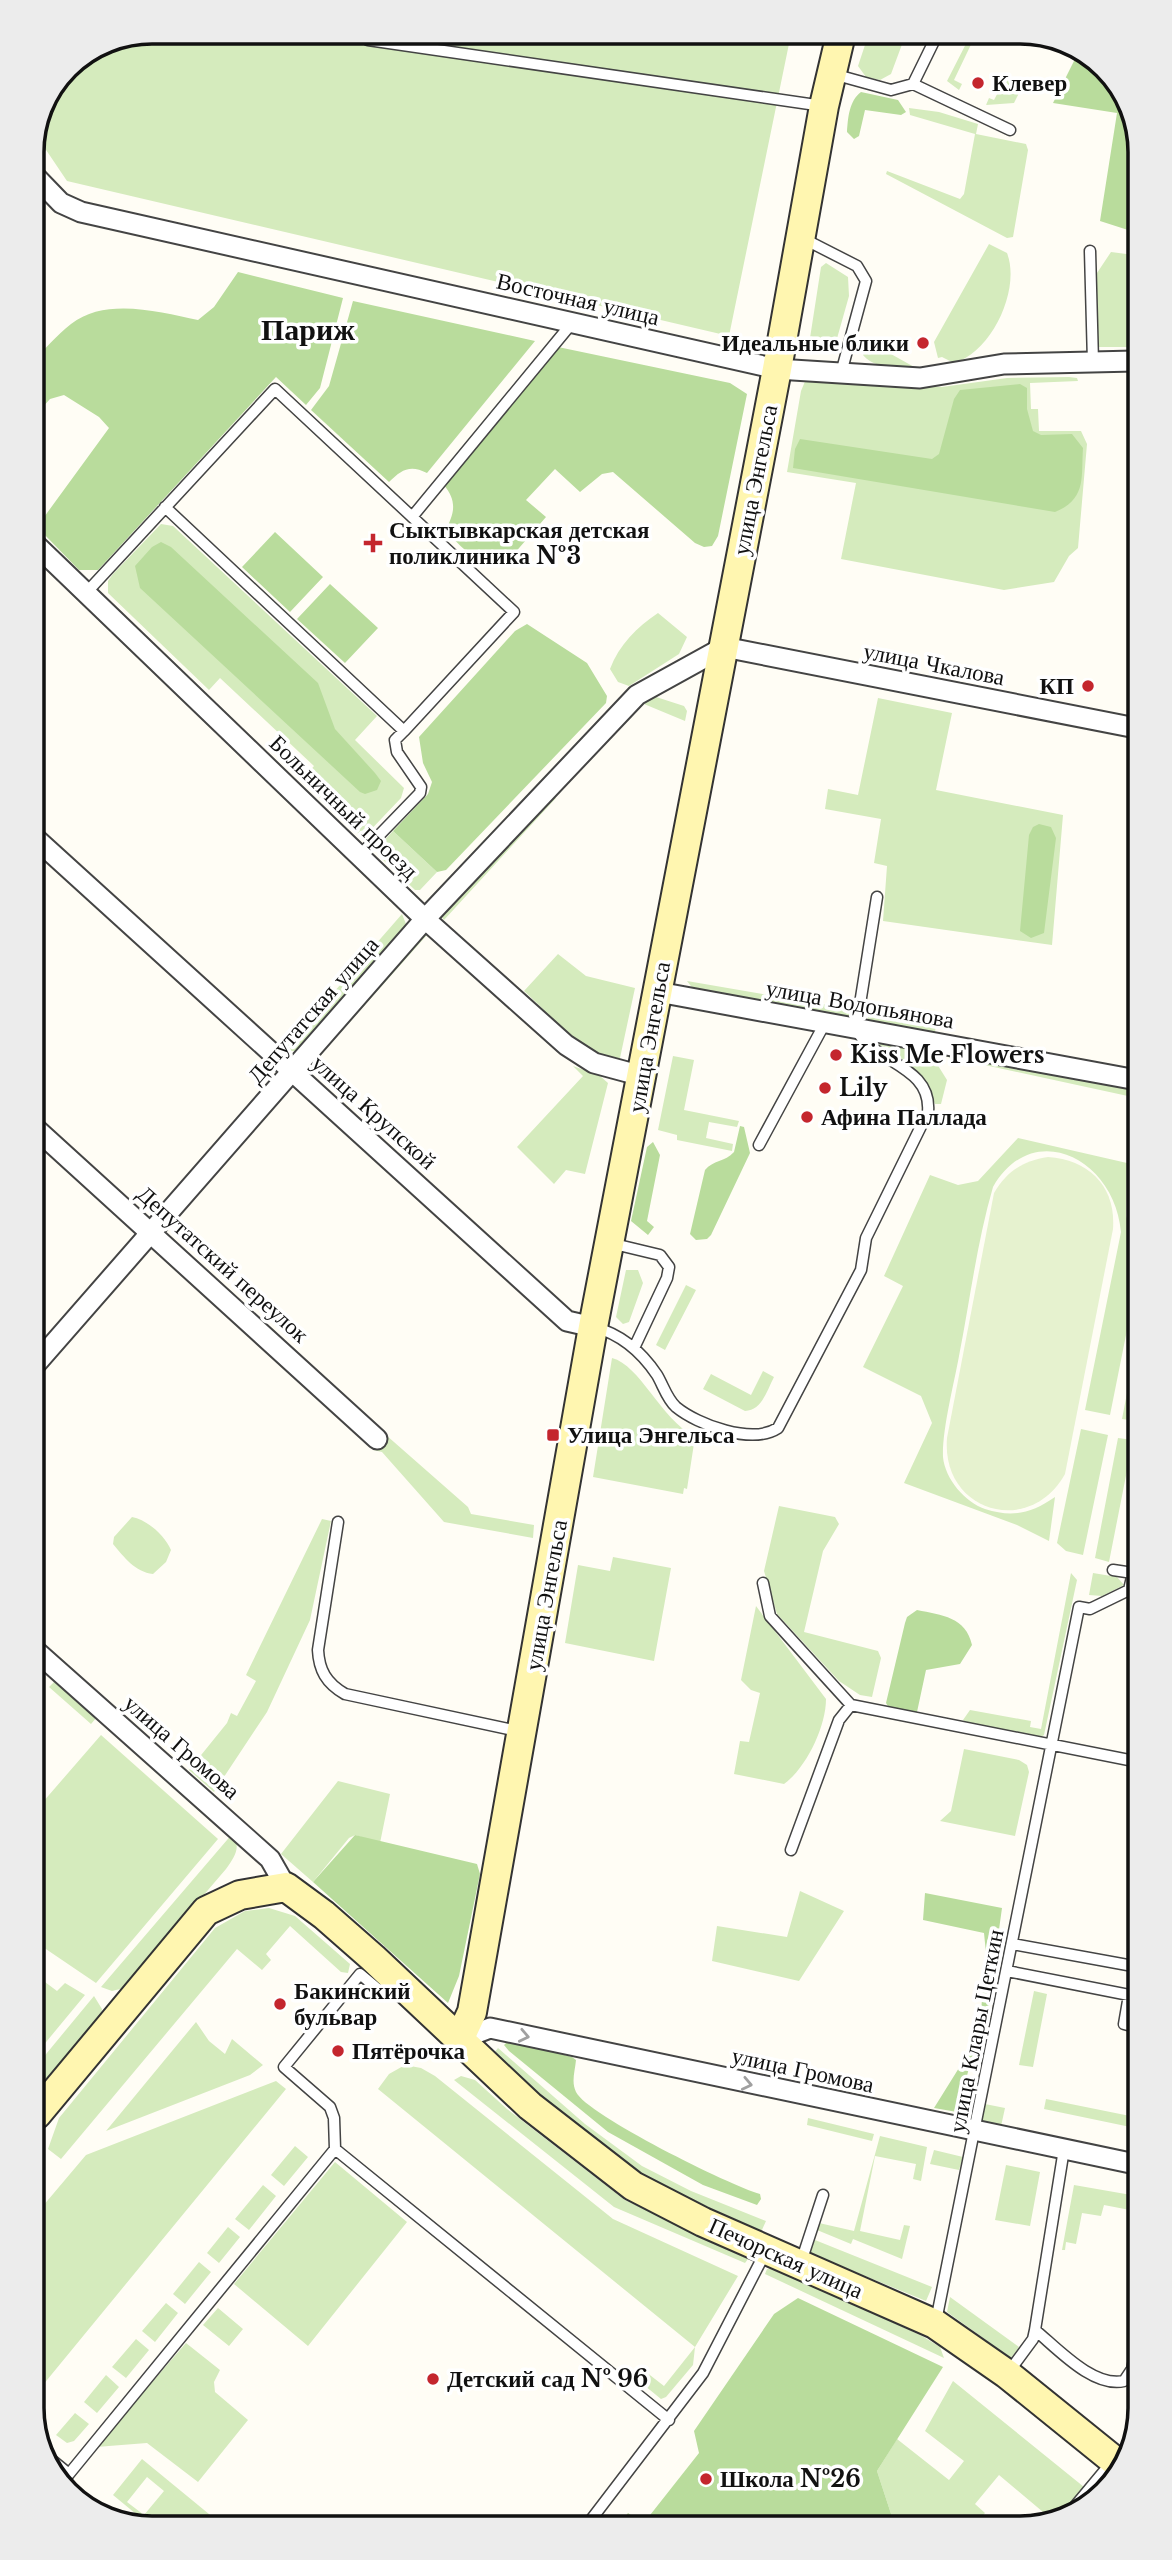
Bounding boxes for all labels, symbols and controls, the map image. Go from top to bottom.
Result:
place label: Клевер [992,69,1067,97]
marker: Клевер [970,75,986,91]
street label: Восточная улица [494,267,662,331]
district label: Париж [261,311,355,348]
place label: Идеальные блики [721,329,909,357]
marker: Идеальные блики [915,335,931,351]
street label: улица Энгельса [727,402,783,558]
place label: Сыктывкарская детская поликлиника №3 [389,516,649,570]
marker: Сыктывкарская детская поликлиника №3 [363,533,383,553]
street label: улица Чкалова [861,637,1007,691]
place label: КП [1039,672,1074,700]
marker: КП [1080,678,1096,694]
street label: Больничный проезд [264,729,424,885]
street label: Депутатская улица [242,931,384,1089]
street label: улица Энгельса [622,959,676,1115]
street label: улица Водопьянова [764,974,956,1034]
place label: Kiss Me Flowers [850,1041,1045,1069]
marker: Kiss Me Flowers [828,1047,844,1063]
street label: улица Крупской [306,1049,442,1175]
place label: Lily [839,1074,889,1102]
marker: Lily [817,1080,833,1096]
place label: Афина Паллада [821,1103,987,1131]
marker: Афина Паллада [799,1109,815,1125]
street label: Депутатский переулок [131,1180,315,1349]
place label: Улица Энгельса [567,1421,735,1449]
marker: Улица Энгельса [545,1427,561,1443]
street label: улица Энгельса [519,1517,573,1673]
street label: улица Громова [118,1689,246,1805]
street label: улица Клары Цеткин [943,1927,1009,2135]
place label: Бакинский бульвар [294,1977,410,2031]
marker: Бакинский бульвар [272,1996,288,2012]
one-way arrow [518,2028,530,2042]
place label: Пятёрочка [352,2037,465,2065]
street label: улица Громова [729,2041,877,2099]
marker: Пятёрочка [330,2043,346,2059]
one-way arrow [741,2075,753,2090]
street label: Печорская улица [704,2211,868,2305]
place label: Детский сад № 96 [447,2365,648,2393]
marker: Детский сад № 96 [425,2371,441,2387]
place label: Школа №26 [720,2465,861,2493]
marker: Школа №26 [698,2471,714,2487]

